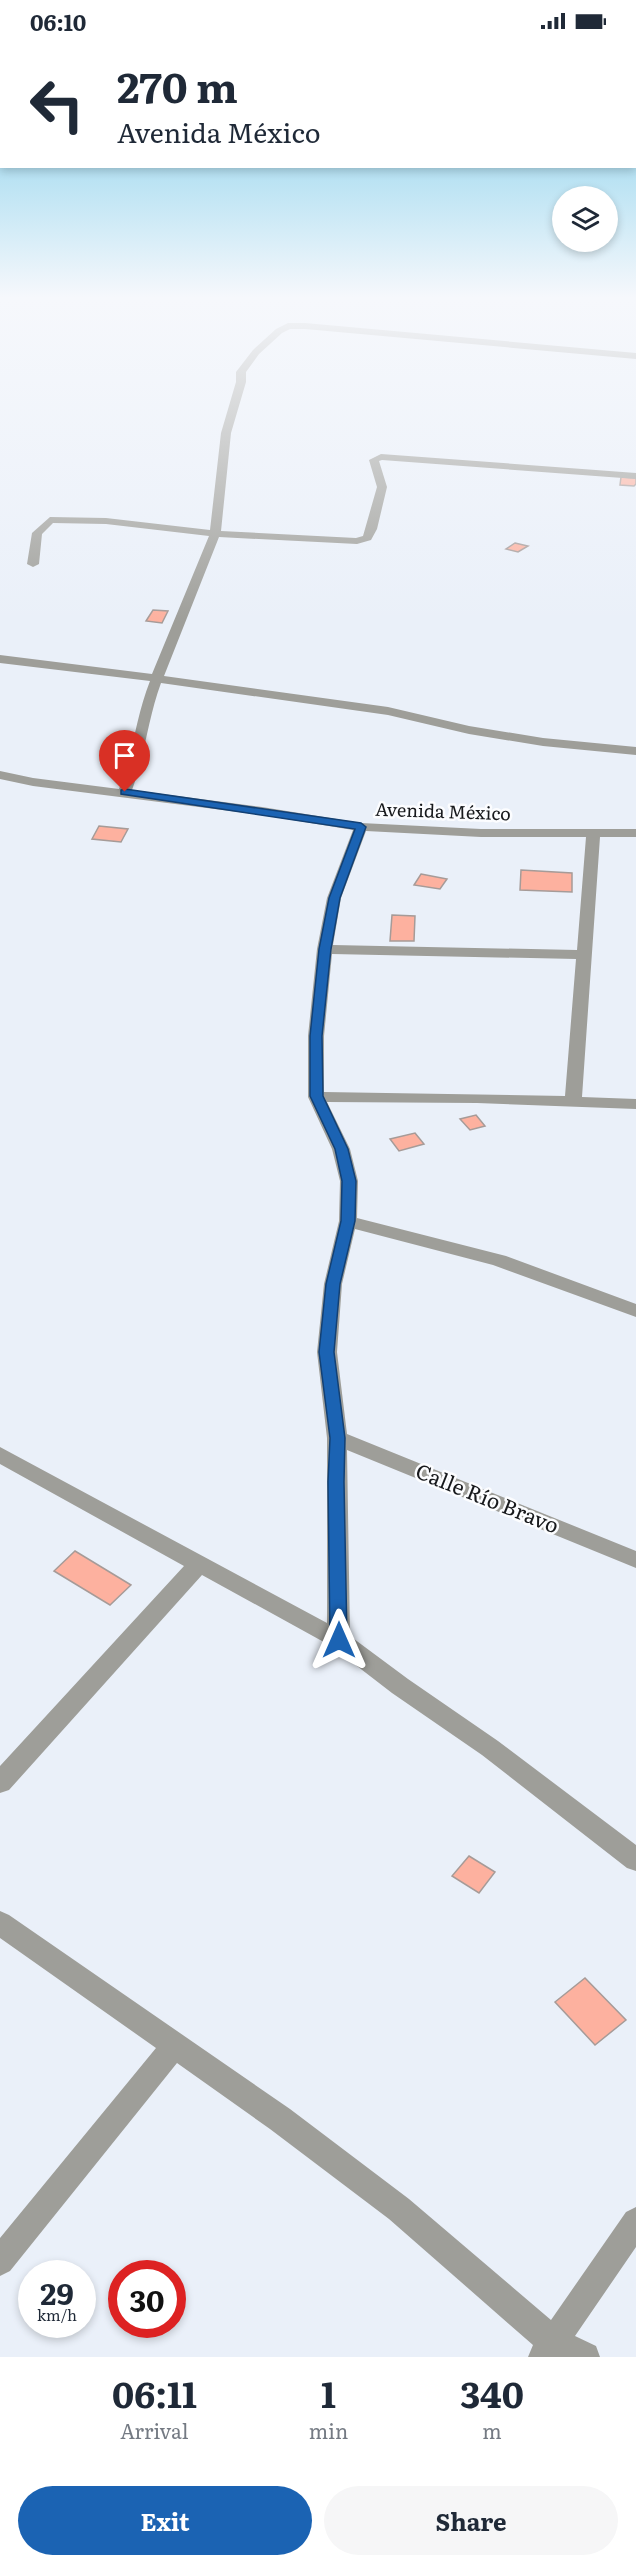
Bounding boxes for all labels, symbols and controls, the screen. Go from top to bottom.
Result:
text: 06:10 [30,5,86,38]
text: 270 m [117,54,238,116]
icon: left [18,66,96,144]
text: Avenida México [117,111,321,151]
map controls [552,186,618,252]
button: layers [552,186,618,252]
pin [99,730,150,792]
icon: arrive [108,739,141,772]
street label: Avenida México [375,795,511,826]
street label: Calle Río Bravo [412,1454,564,1540]
position arrow [307,1608,371,1672]
speed limit sign: 30 [108,2260,186,2338]
text: 29 [40,2270,74,2314]
text: km/h [37,2303,77,2326]
text: 06:11 [112,2366,197,2419]
text: 1 [321,2366,336,2419]
text: 340 [460,2366,524,2419]
text: Arrival [120,2415,189,2445]
text: min [309,2415,348,2445]
text: m [482,2415,502,2445]
button: Exit [18,2486,312,2555]
button: Share [324,2486,618,2555]

